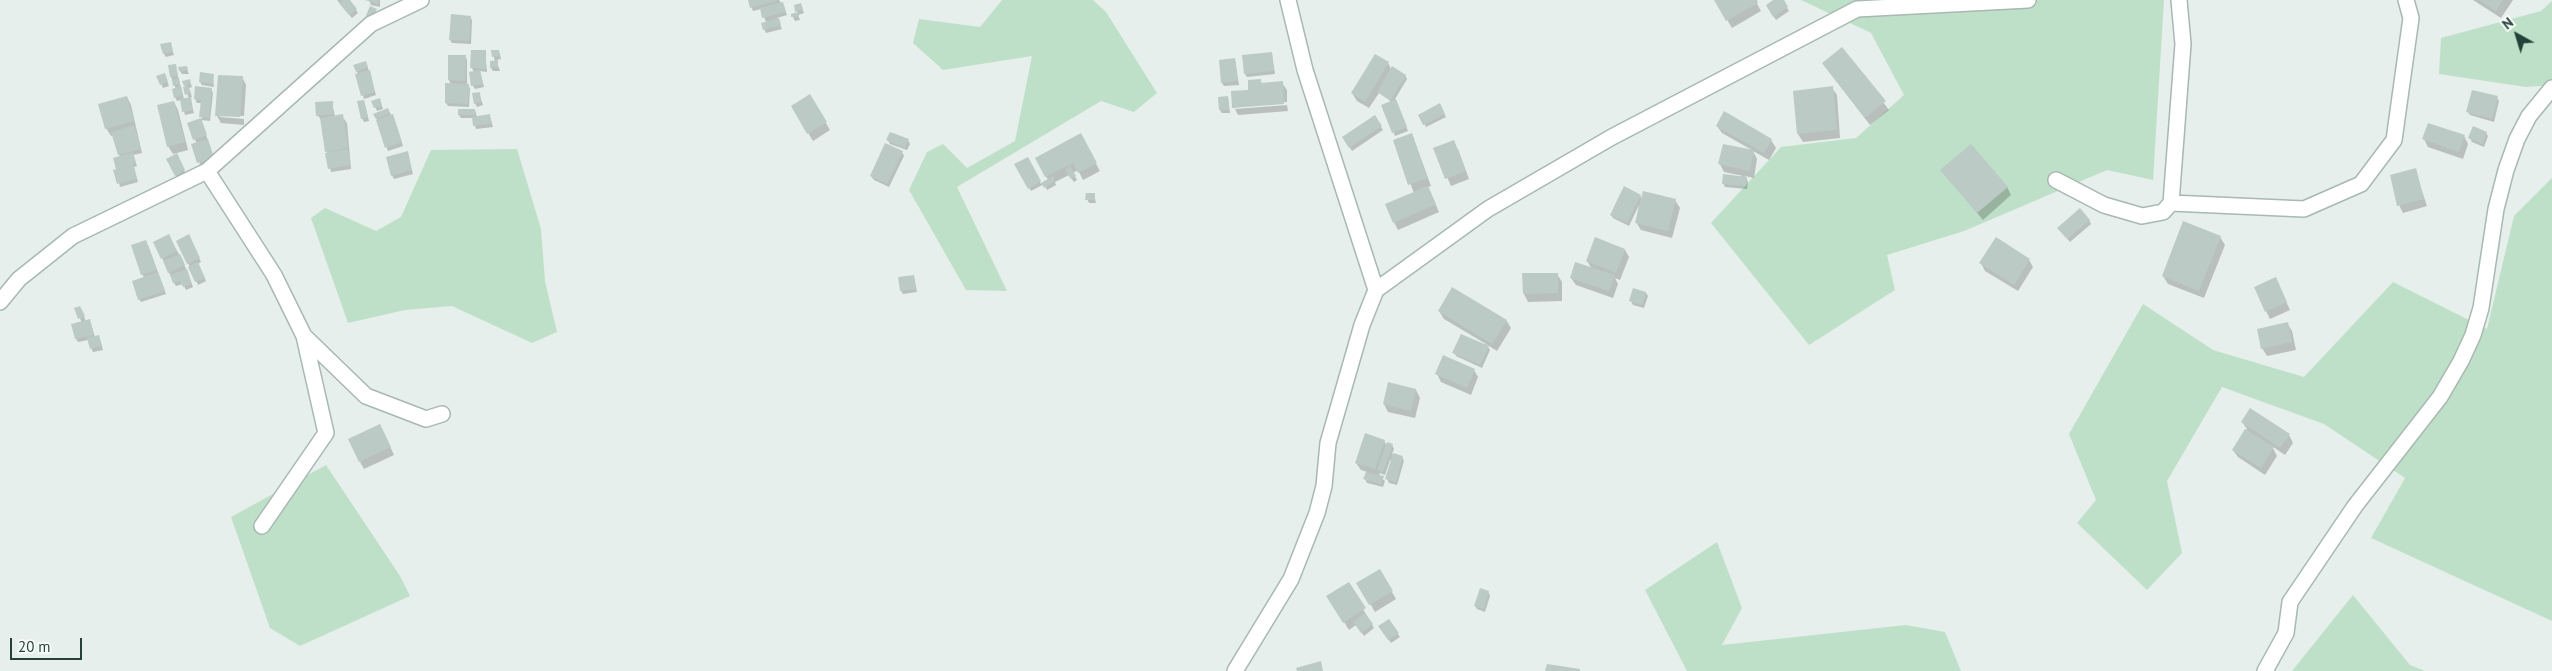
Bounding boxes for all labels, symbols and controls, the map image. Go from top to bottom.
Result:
north arrow [2492,10,2542,60]
text: N [2498,13,2517,33]
scale bar [12,628,85,660]
text: 20 m [18,637,51,656]

